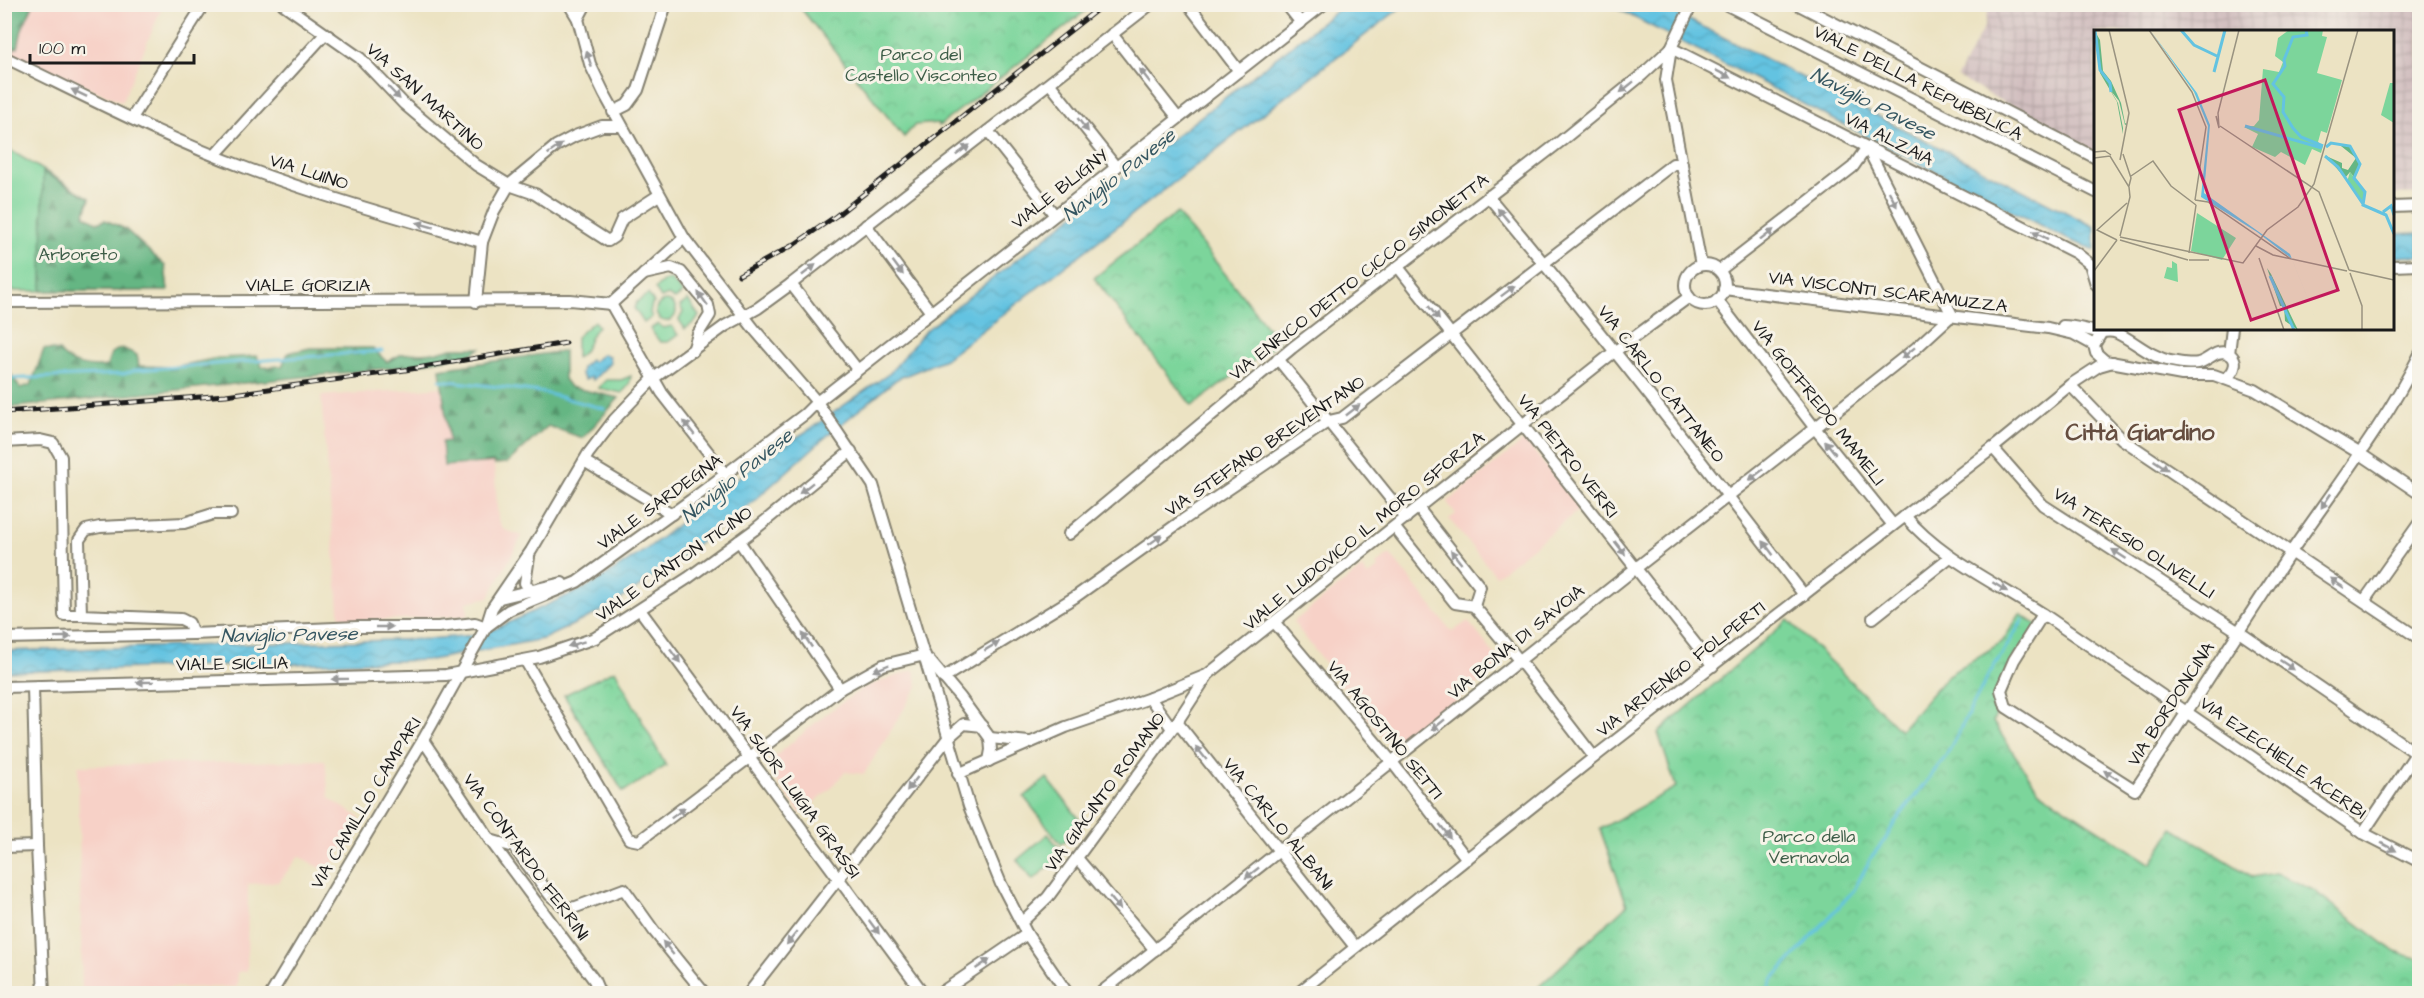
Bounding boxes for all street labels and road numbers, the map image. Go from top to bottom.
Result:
street label: VIALE DELLA REPUBBLICA [1809,19,2027,147]
street label: VIA SAN MARTINO [361,37,489,157]
street label: VIA ALZAIA [1840,106,1938,172]
street label: VIALE BLIGNY [1006,143,1114,235]
street label: VIA LUINO [266,148,352,196]
street label: VIA ENRICO DETTO CICCO SIMONETTA [1224,167,1495,386]
street label: VIA VISCONTI SCARAMUZZA [1767,265,2009,319]
street label: VIALE GORIZIA [246,273,371,298]
street label: VIA CARLO CATTANEO [1591,300,1731,468]
street label: VIA GOFFREDO MAMELI [1745,315,1891,491]
street label: VIA STEFANO BREVENTANO [1160,370,1370,522]
street label: VIA PIETRO VERRI [1512,389,1624,523]
street label: VIALE LUDOVICO IL MORO SFORZA [1238,425,1490,636]
street label: VIALE SARDEGNA [592,448,728,556]
street label: VIA TERESIO OLIVELLI [2048,481,2220,605]
street label: VIALE CANTON TICINO [591,500,757,628]
street label: VIA BONA DI SAVOIA [1442,579,1590,705]
street label: VIA ARDENGO FOLPERTI [1591,595,1771,743]
street label: VIA BORDONCINA [2121,637,2221,771]
street label: VIALE SICILIA [176,651,289,677]
street label: VIA AGOSTINO SETTI [1321,655,1449,805]
street label: VIA EZECHIELE ACERBI [2194,691,2372,825]
street label: VIA SUOR LUIGIA GRASSI [724,700,866,884]
street label: VIA GIACINTO ROMANO [1039,707,1171,877]
street label: VIA CAMILLO CAMPARI [305,712,427,894]
street label: VIA CARLO ALBANI [1217,752,1339,896]
street label: VIA CONTARDO FERRINI [457,768,595,946]

